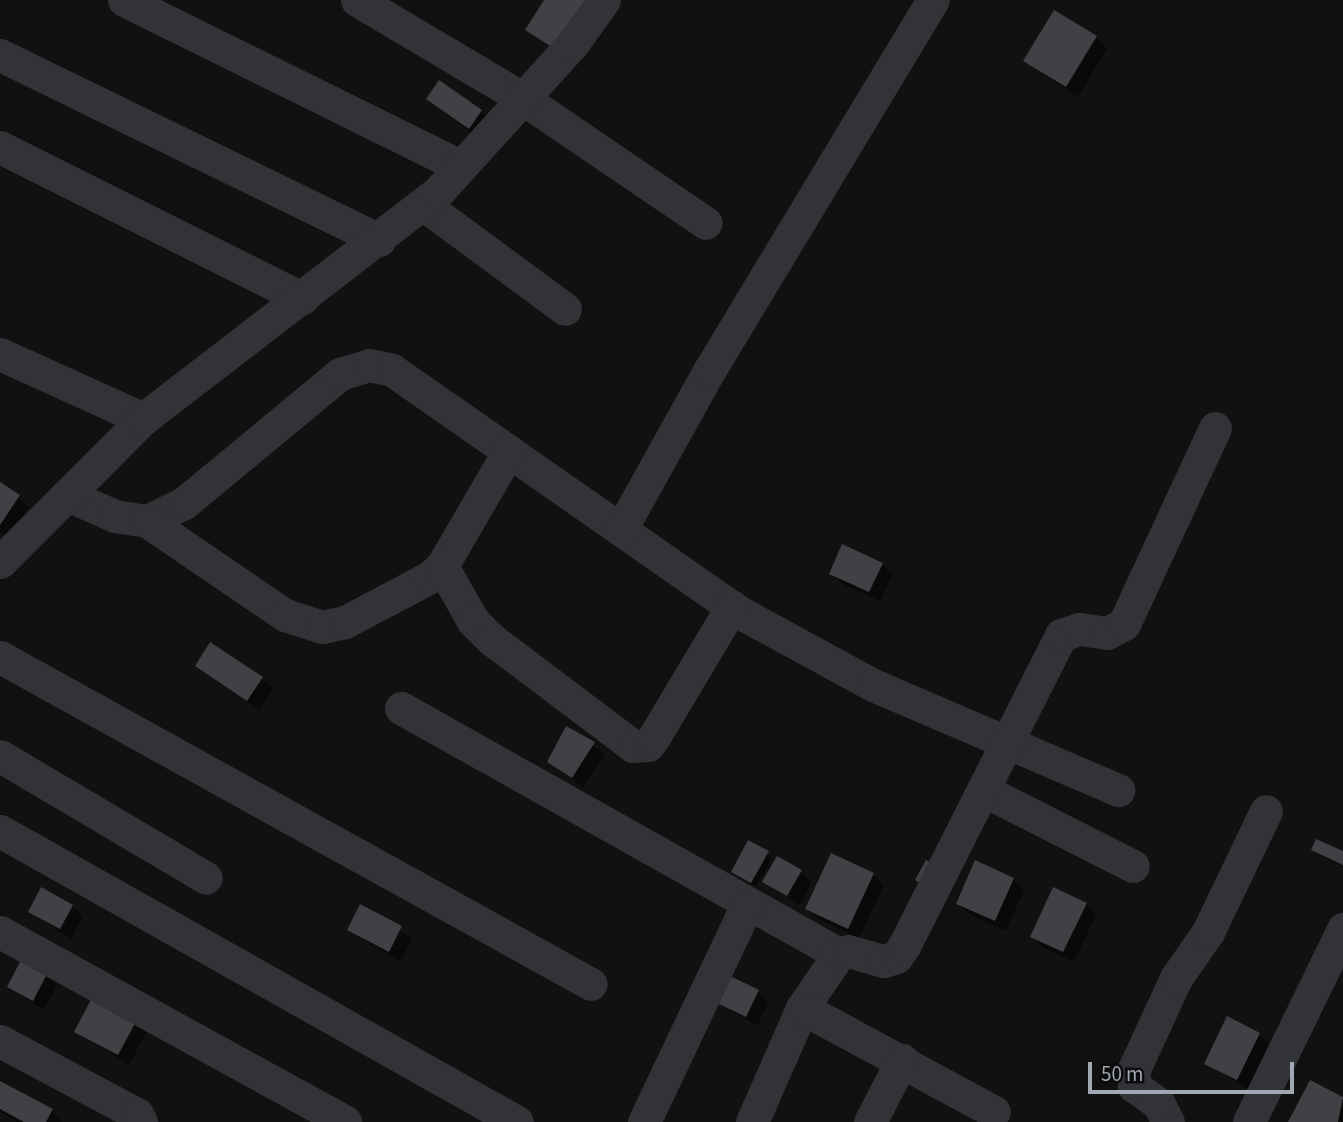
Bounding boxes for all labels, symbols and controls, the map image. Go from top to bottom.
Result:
scale bar [1091,1048,1298,1092]
text: 50 m [1101,1059,1143,1089]

